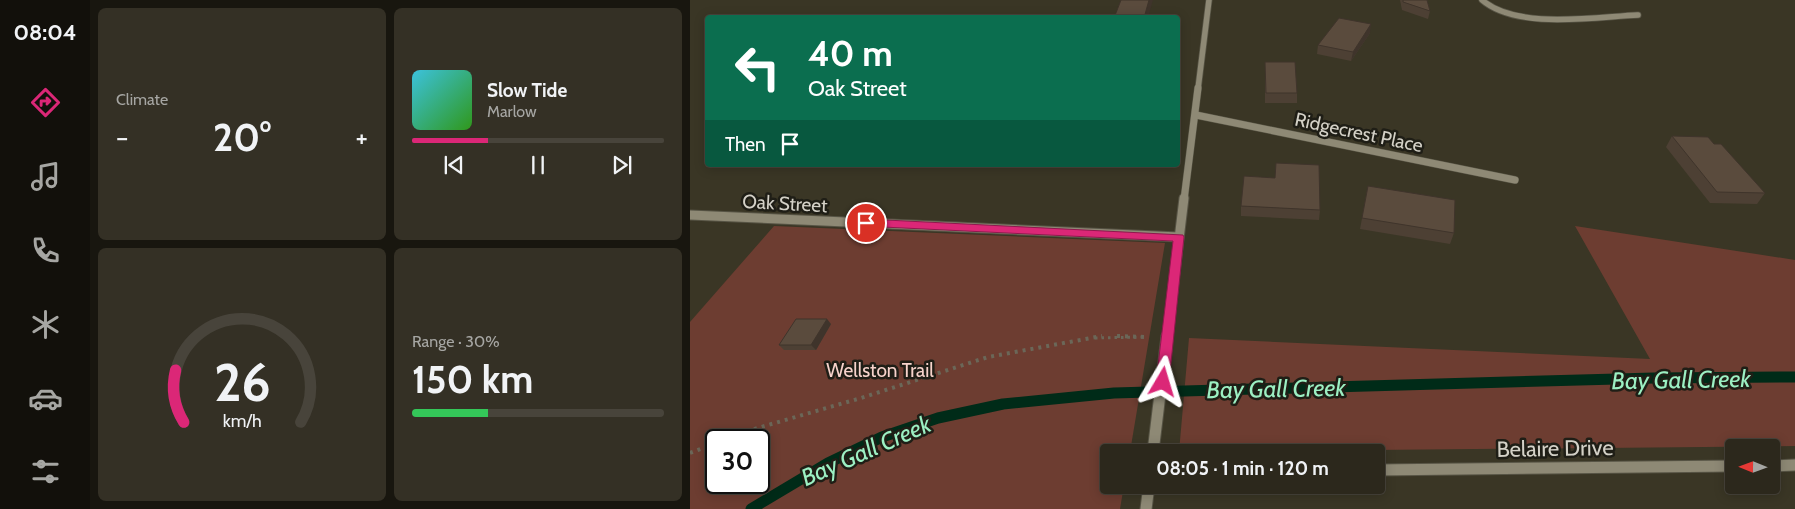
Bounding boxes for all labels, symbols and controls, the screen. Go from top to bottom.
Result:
text: 08:04 [14,19,76,46]
text: 40 m [808,32,893,75]
icon: left [725,35,790,100]
text: Oak Street [808,75,907,102]
text: Slow Tide [487,79,567,102]
icon: directions [28,85,63,120]
text: Climate [116,90,168,109]
text: Marlow [487,102,537,121]
street label: Ridgecrest Place [1293,108,1425,157]
text: 20° [213,114,271,161]
text: − [116,120,128,154]
text: + [356,120,368,154]
icon: arrive [776,130,804,158]
text: Then [725,133,766,156]
icon: previous [440,151,468,179]
icon: pause [524,151,552,179]
icon: next [608,151,636,179]
icon: music [28,159,63,194]
street label: Oak Street [742,190,829,217]
pin [845,202,887,244]
icon: arrive [852,209,880,237]
icon: phone [28,233,63,268]
icon: climate [28,307,63,342]
text: Range · 30% [412,332,500,351]
text: 26 [214,351,270,414]
position arrow [1136,355,1188,407]
text: 150 km [412,356,533,403]
park label: Wellston Trail [826,359,934,382]
water label: Bay Gall Creek [1611,364,1752,395]
water label: Bay Gall Creek [1206,373,1347,404]
icon: car [28,381,63,416]
water label: Bay Gall Creek [796,409,936,492]
text: km/h [222,410,262,431]
speed limit sign: 30 [705,429,770,494]
street label: Belaire Drive [1496,434,1614,463]
north arrow [1725,439,1780,494]
map controls [1725,439,1780,494]
icon: filters [28,454,63,489]
text: 08:05 · 1 min · 120 m [1156,457,1329,480]

